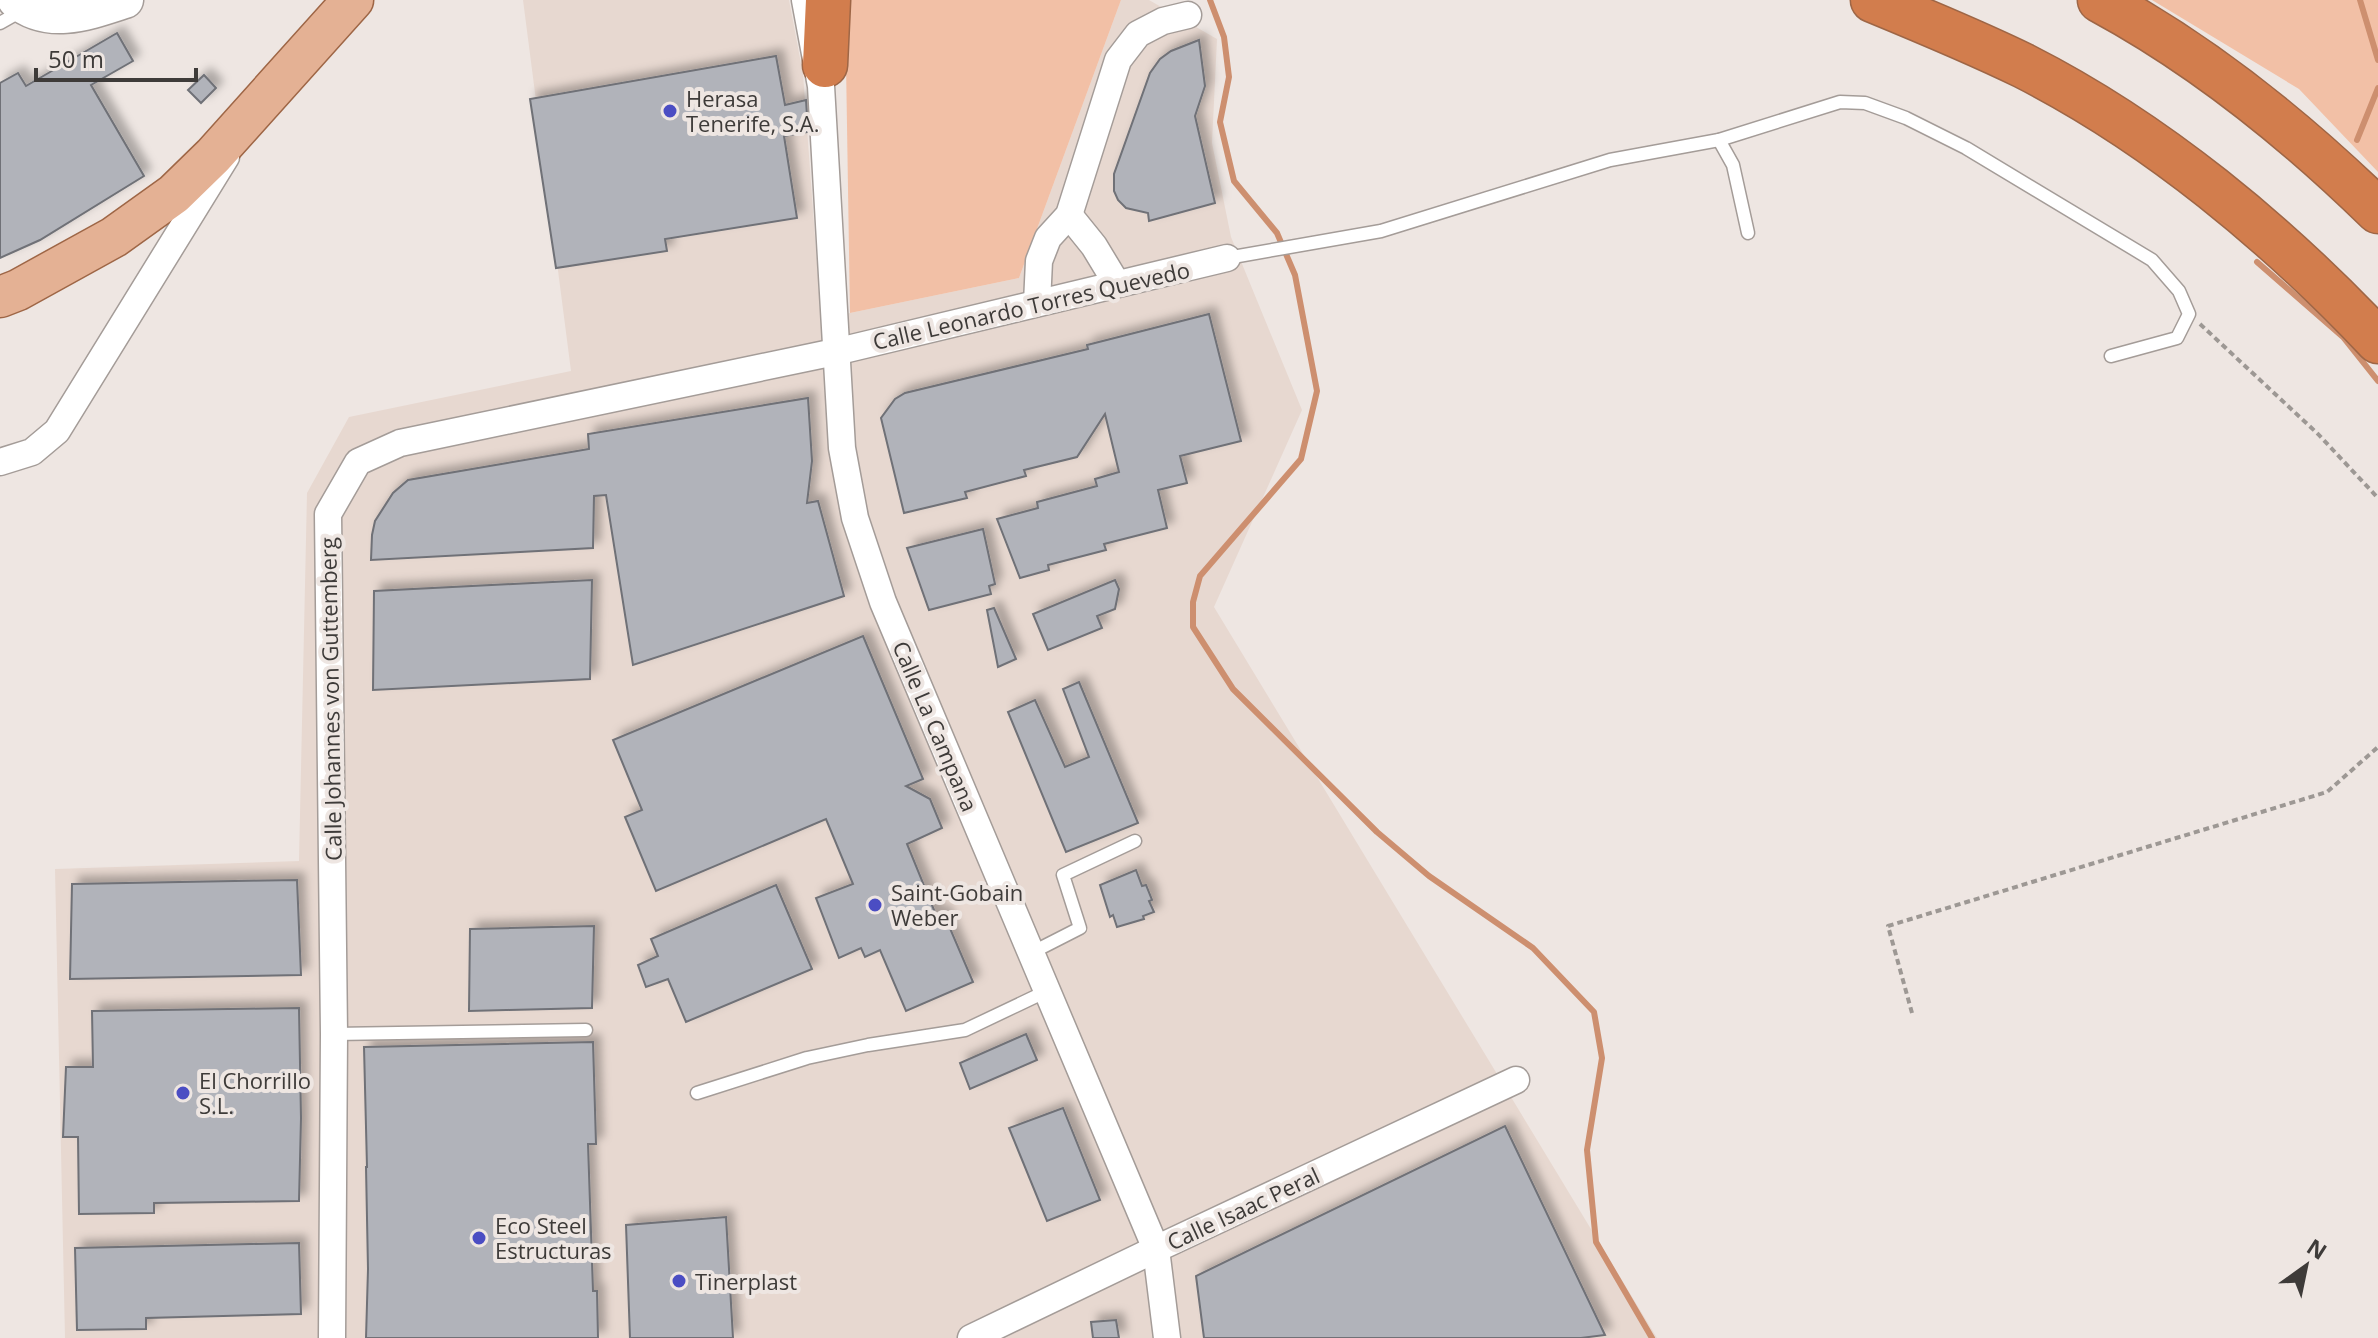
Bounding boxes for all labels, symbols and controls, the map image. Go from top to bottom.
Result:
scale bar [36,32,196,82]
text: 50 m [48,42,104,75]
place label: Herasa Tenerife, S.A. [686,83,820,138]
marker: Herasa Tenerife, S.A. [661,102,679,120]
street label: Calle Leonardo Torres Quevedo [870,254,1192,356]
street label: Calle Johannes von Guttemberg [312,537,348,861]
street label: Calle La Campana [887,636,985,816]
place label: Saint-Gobain Weber [891,877,1023,932]
marker: Saint-Gobain Weber [866,896,884,914]
place label: El Chorrillo S.L. [199,1065,311,1120]
marker: El Chorrillo S.L. [174,1084,192,1102]
street label: Calle Isaac Peral [1162,1160,1324,1256]
place label: Eco Steel Estructuras [495,1210,612,1265]
north arrow [2266,1226,2346,1306]
marker: Eco Steel Estructuras [470,1229,488,1247]
text: N [2302,1231,2333,1266]
place label: Tinerplast [695,1266,797,1296]
marker: Tinerplast [670,1272,688,1290]

